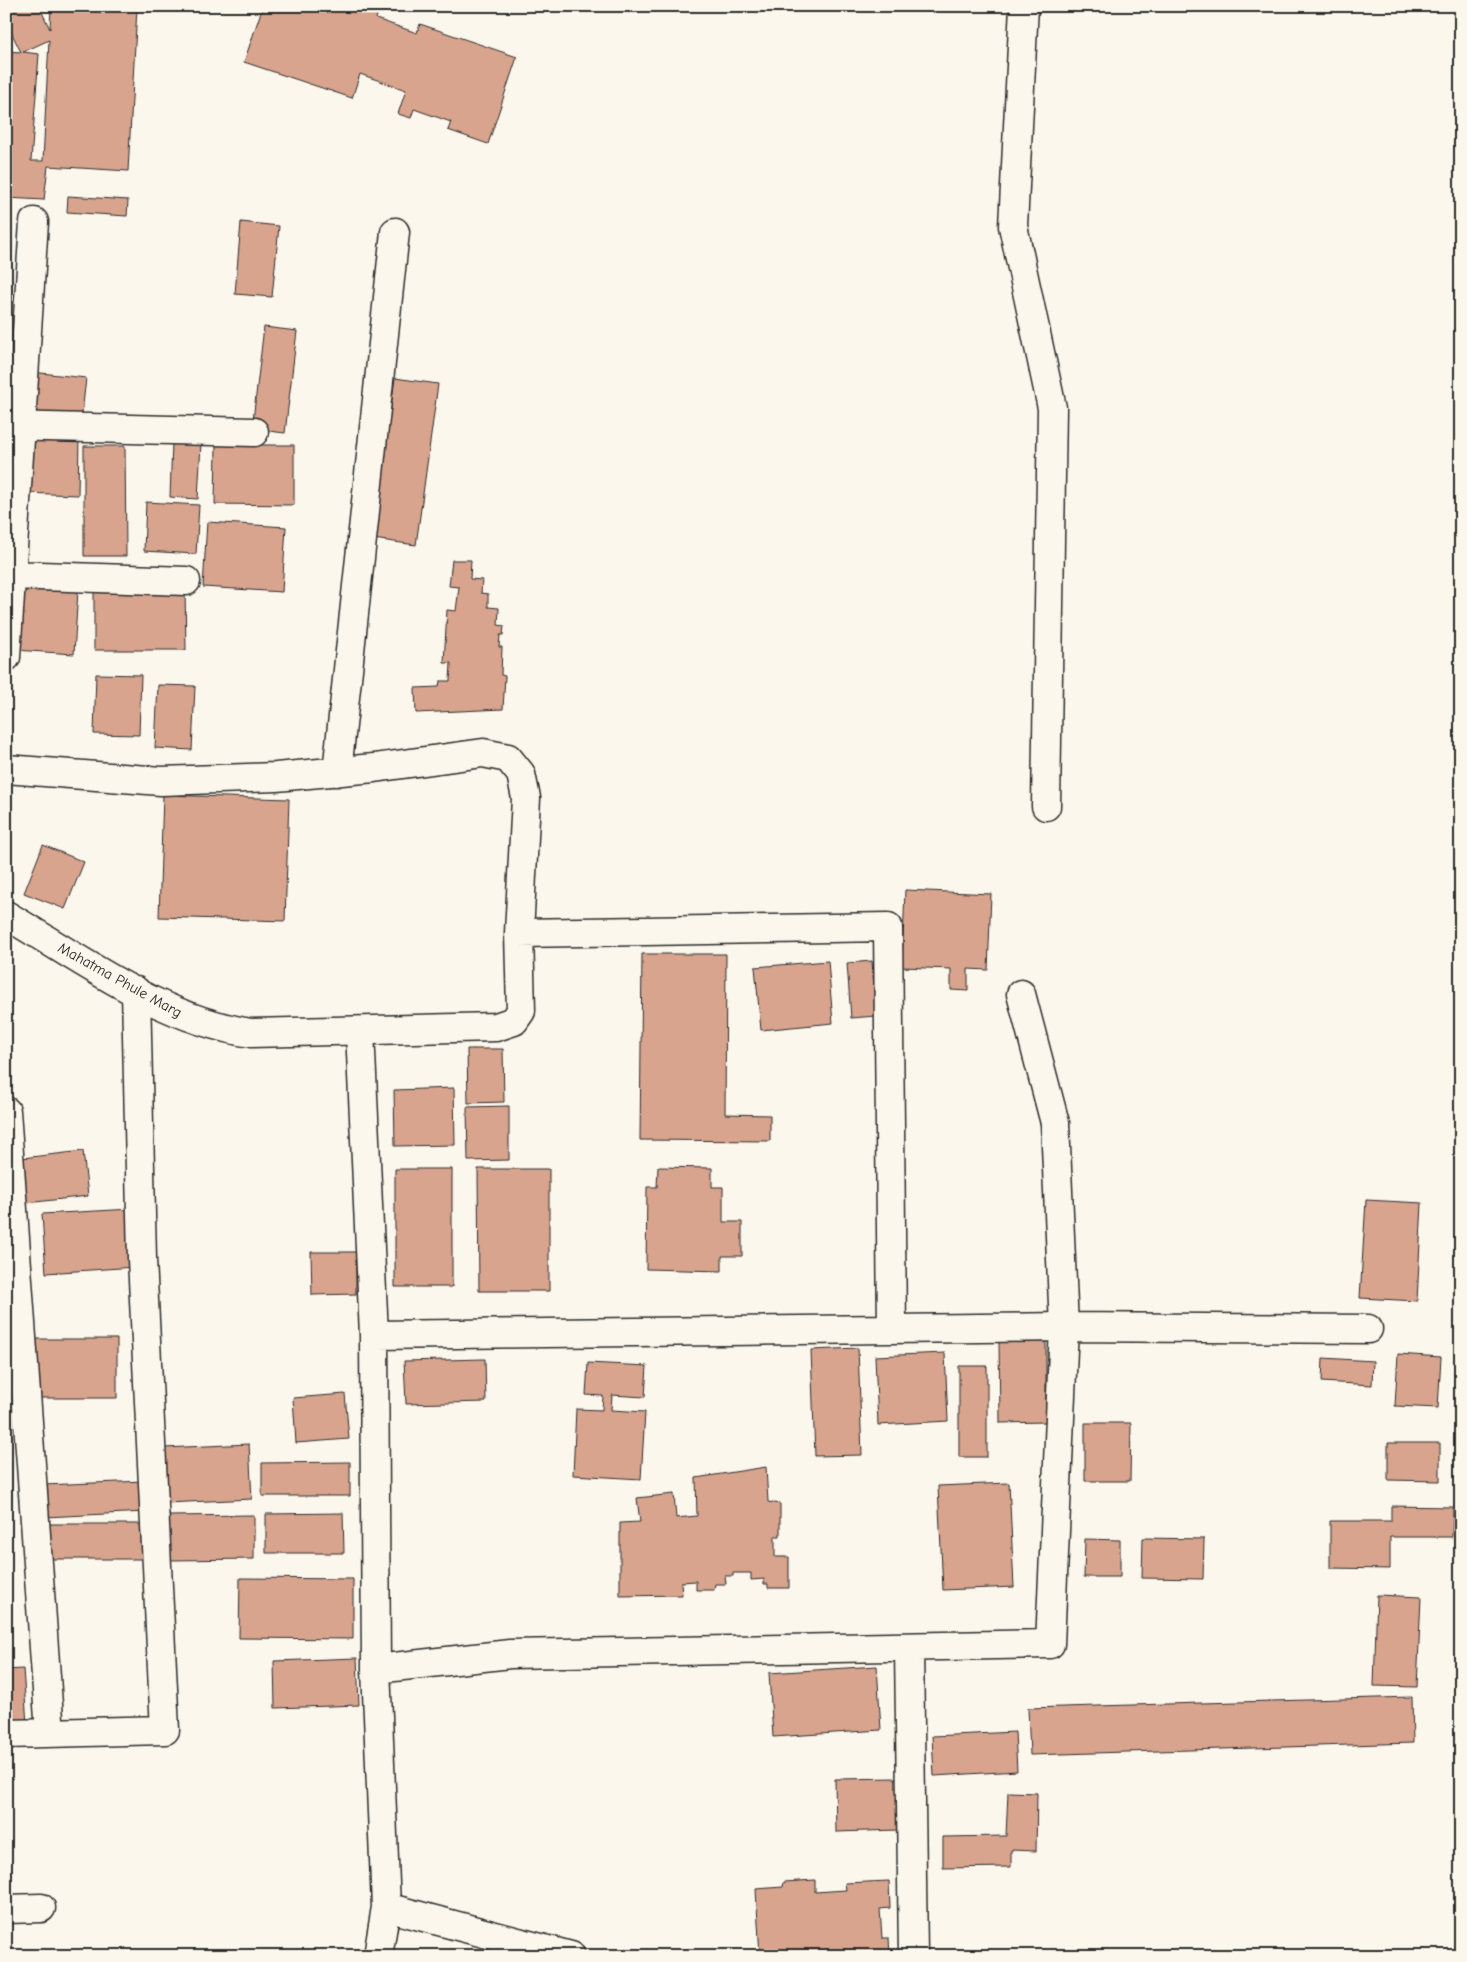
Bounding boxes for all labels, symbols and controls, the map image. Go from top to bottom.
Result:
street label: Mahatma Phule Marg [55,938,185,1022]

